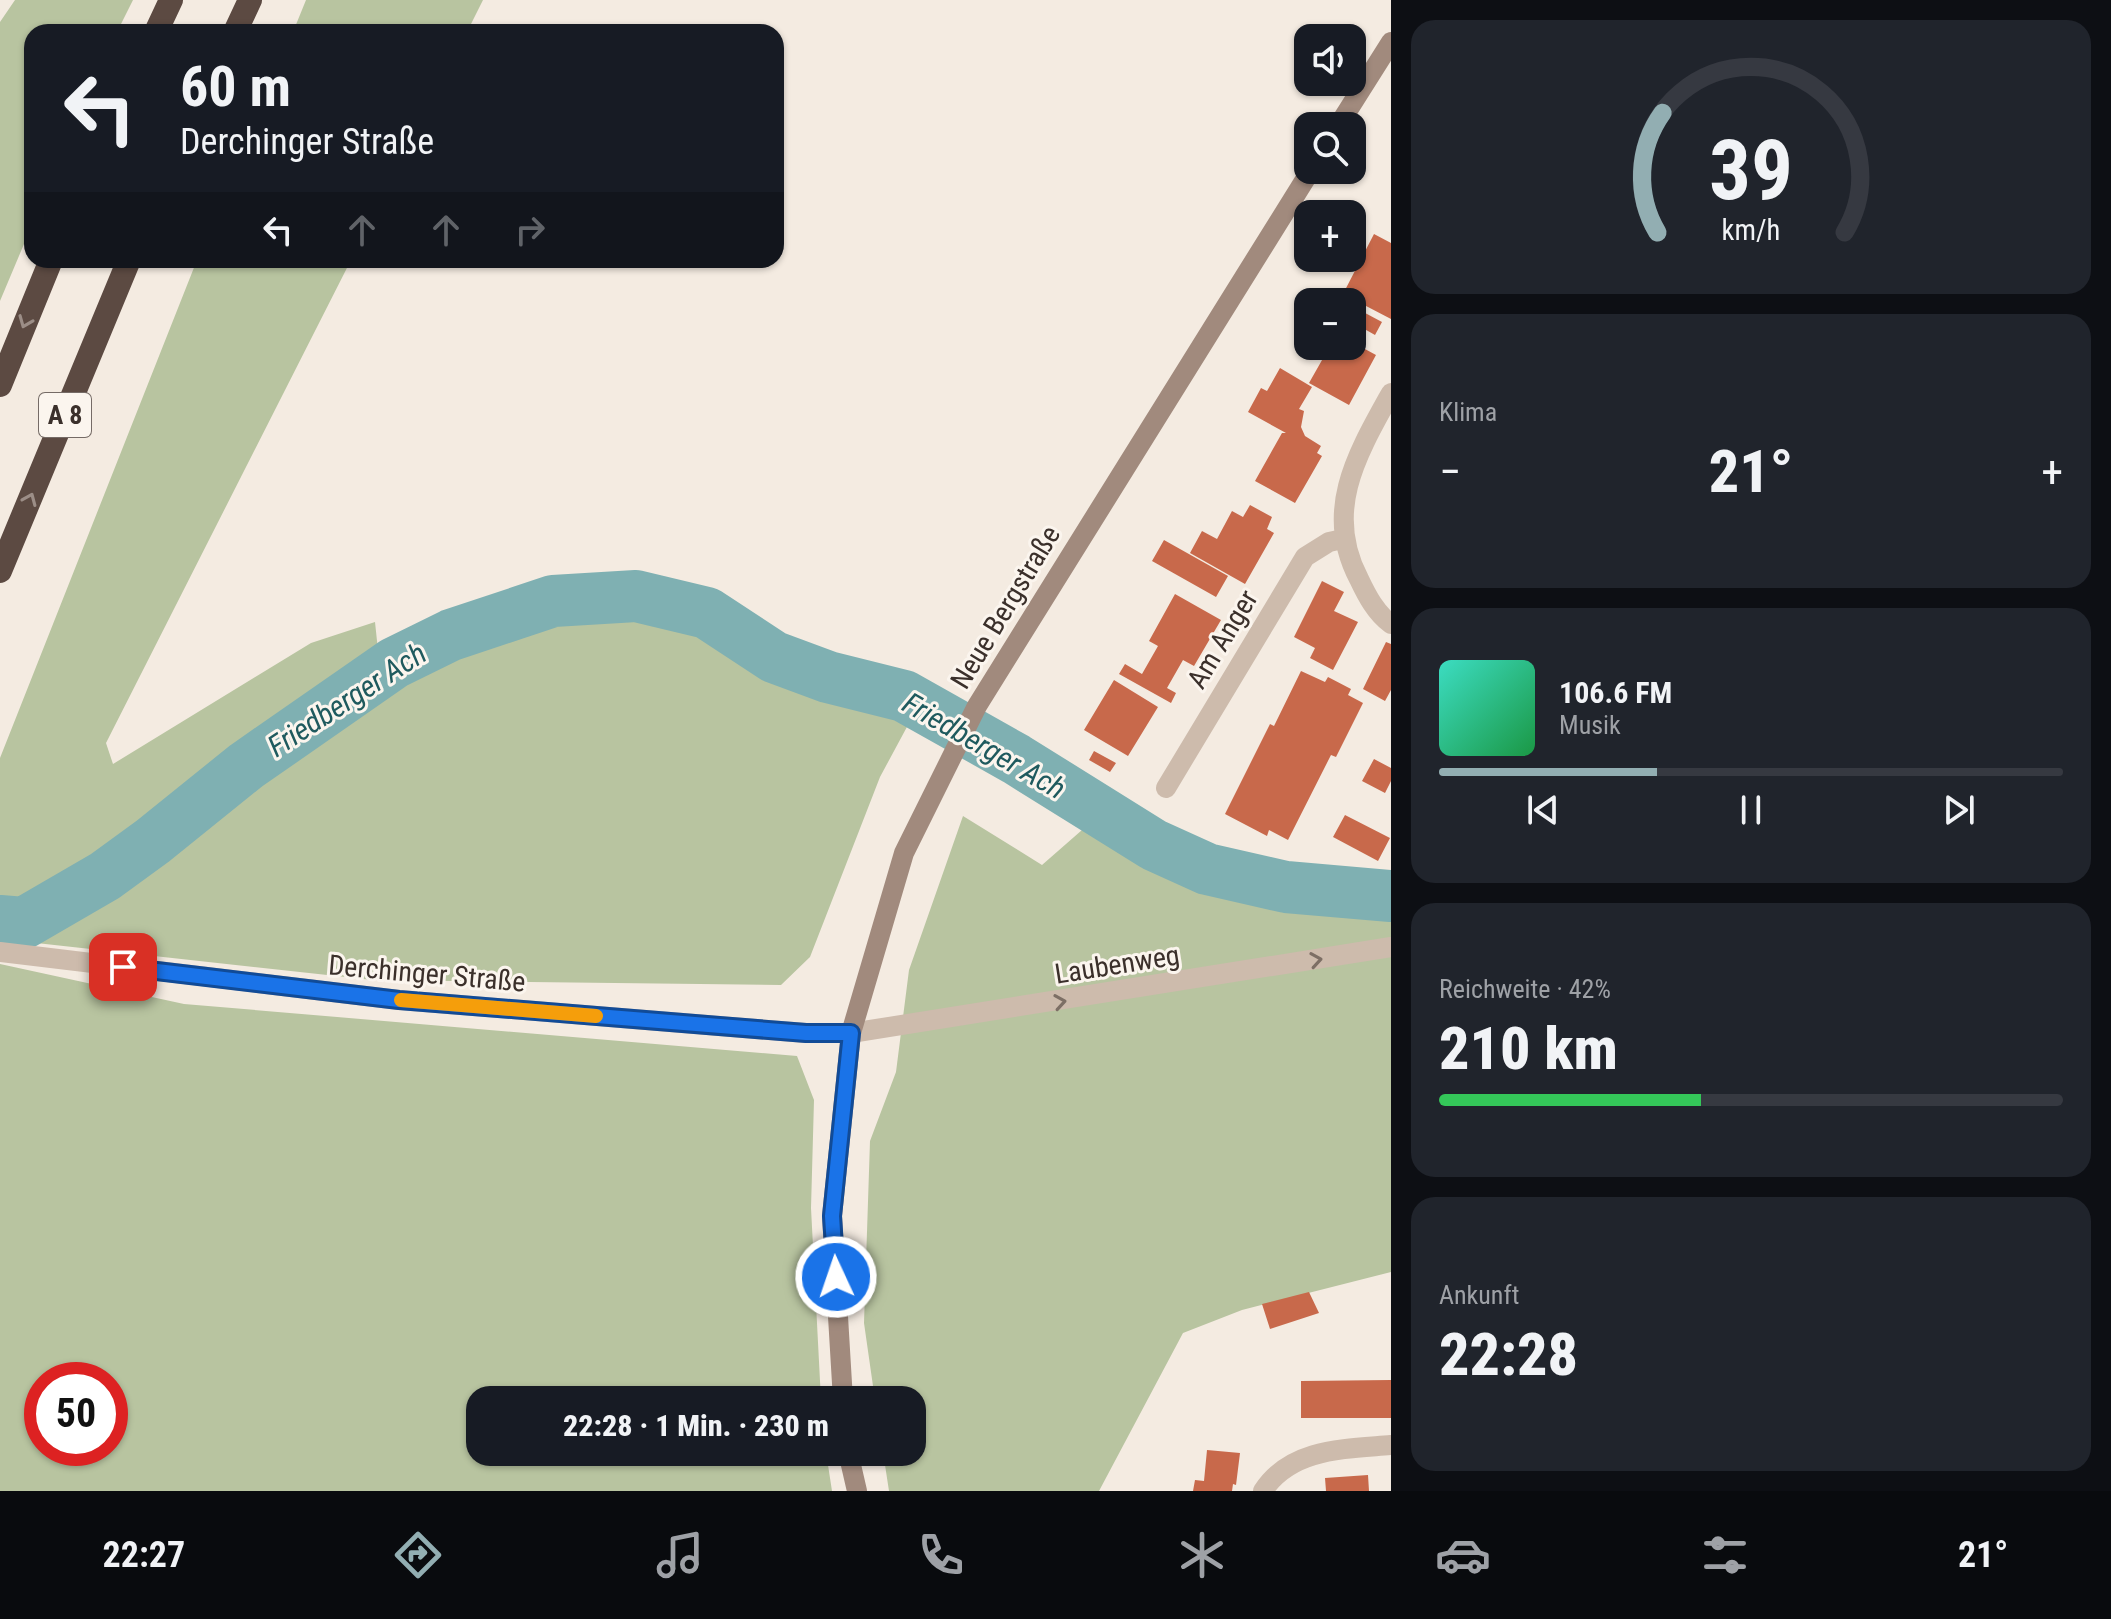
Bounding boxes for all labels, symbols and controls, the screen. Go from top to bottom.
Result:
map controls [1294,24,1366,360]
button: sound [1294,24,1366,96]
text: 60 m [180,54,291,120]
icon: left [48,56,152,160]
button: search [1294,112,1366,184]
text: Derchinger Straße [180,121,434,163]
text: 39 [1709,122,1793,219]
button: + [1294,200,1366,272]
icon: left [256,208,300,252]
icon: ahead [340,208,384,252]
icon: ahead [424,208,468,252]
icon: right [508,208,552,252]
text: km/h [1722,213,1780,247]
button: − [1294,288,1366,360]
one-way arrow [19,314,35,328]
road number: A 8 [39,393,91,437]
text: Klima [1439,397,1497,427]
text: 21° [1709,436,1793,507]
text: − [1439,446,1461,498]
text: + [2041,446,2063,498]
one-way arrow [20,493,37,507]
street label: Neue Bergstraße [944,520,1067,695]
street label: Am Anger [1180,584,1265,694]
water label: Friedberger Ach [261,635,432,764]
text: 106.6 FM [1559,675,1672,710]
water label: Friedberger Ach [897,685,1072,806]
text: Musik [1559,710,1621,740]
icon: previous [1521,788,1565,832]
icon: pause [1729,788,1773,832]
icon: next [1937,788,1981,832]
pin [89,933,157,1001]
street label: Laubenweg [1052,938,1182,991]
icon: arrive [101,945,145,989]
street label: Derchinger Straße [327,948,527,999]
one-way arrow [1309,952,1323,969]
text: Reichweite · 42% [1439,974,1611,1004]
one-way arrow [1053,994,1067,1011]
text: 210 km [1439,1013,1618,1084]
position arrow [794,1235,878,1319]
text: Ankunft [1439,1280,1519,1310]
text: 22:28 [1439,1319,1578,1390]
speed limit sign: 50 [24,1362,128,1466]
text: 22:28 · 1 Min. · 230 m [563,1408,829,1443]
icon: directions [390,1527,446,1583]
icon: music [652,1527,708,1583]
icon: phone [913,1527,969,1583]
icon: climate [1174,1527,1230,1583]
icon: car [1435,1527,1491,1583]
icon: filters [1697,1527,1753,1583]
text: 22:27 [103,1534,185,1576]
text: 21° [1958,1534,2008,1576]

